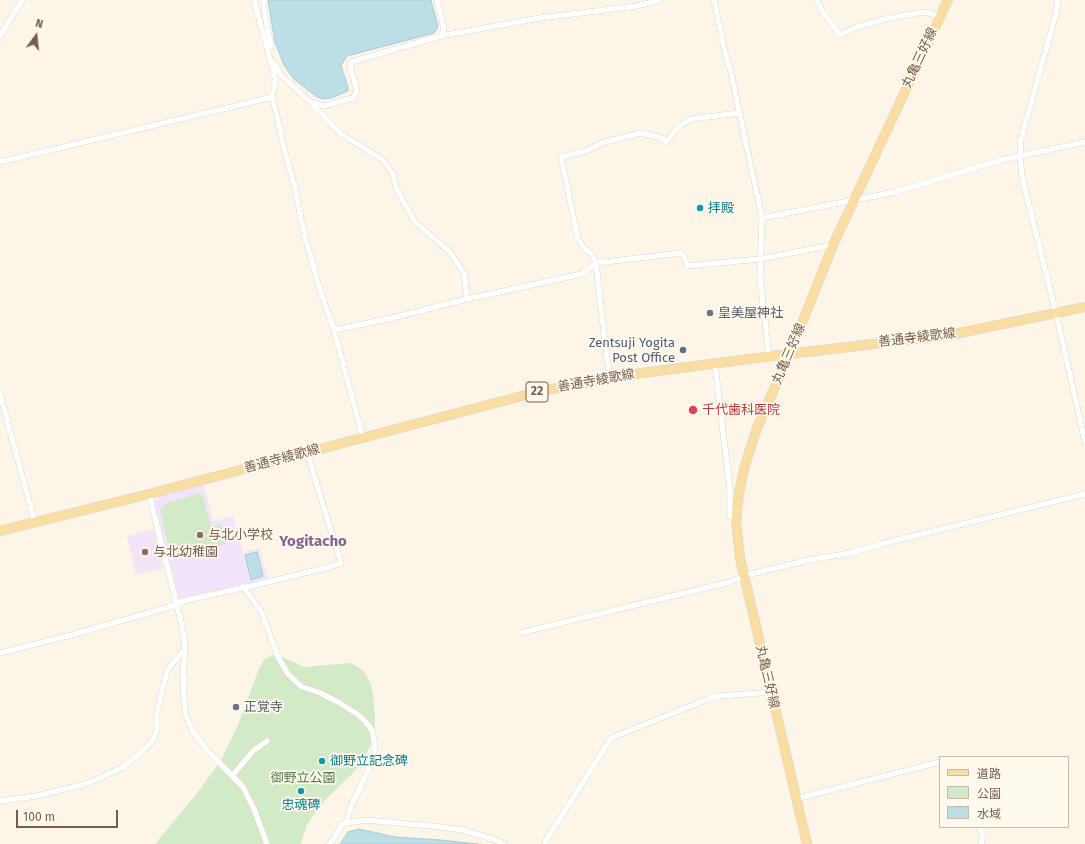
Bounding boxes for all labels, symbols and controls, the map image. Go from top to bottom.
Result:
north arrow [16,16,56,56]
text: N [34,17,44,31]
street label: 丸亀三好線 [899,25,941,91]
place label: 拝殿 [708,200,734,216]
marker: 拝殿 [695,203,705,213]
place label: 皇美屋神社 [718,305,783,321]
marker: 皇美屋神社 [705,308,715,318]
street label: 丸亀三好線 [769,321,809,387]
street label: 善通寺綾歌線 [877,326,957,350]
place label: Zentsuji Yogita Post Office [589,335,675,366]
marker: Zentsuji Yogita Post Office [678,345,688,355]
street label: 善通寺綾歌線 [556,367,636,395]
road number: 22 [526,382,548,402]
place label: 千代歯科医院 [702,402,780,418]
marker: 千代歯科医院 [687,404,699,416]
street label: 善通寺綾歌線 [242,441,322,477]
place label: 与北小学校 [208,527,273,543]
marker: 与北小学校 [195,530,205,540]
district label: Yogitacho [279,533,347,551]
place label: 与北幼稚園 [153,544,218,560]
marker: 与北幼稚園 [140,547,150,557]
street label: 丸亀三好線 [752,644,782,710]
place label: 正覚寺 [244,699,283,715]
marker: 正覚寺 [231,702,241,712]
place label: 御野立記念碑 [330,753,408,769]
marker: 御野立記念碑 [317,756,327,766]
legend [939,756,1069,828]
text: 道路 [977,767,1001,781]
park label: 御野立公園 [271,770,335,786]
marker: 忠魂碑 [296,786,306,796]
text: 公園 [977,787,1001,801]
place label: 忠魂碑 [282,797,320,813]
scale bar [18,802,120,828]
text: 水域 [977,807,1001,821]
text: 100 m [23,810,55,824]

